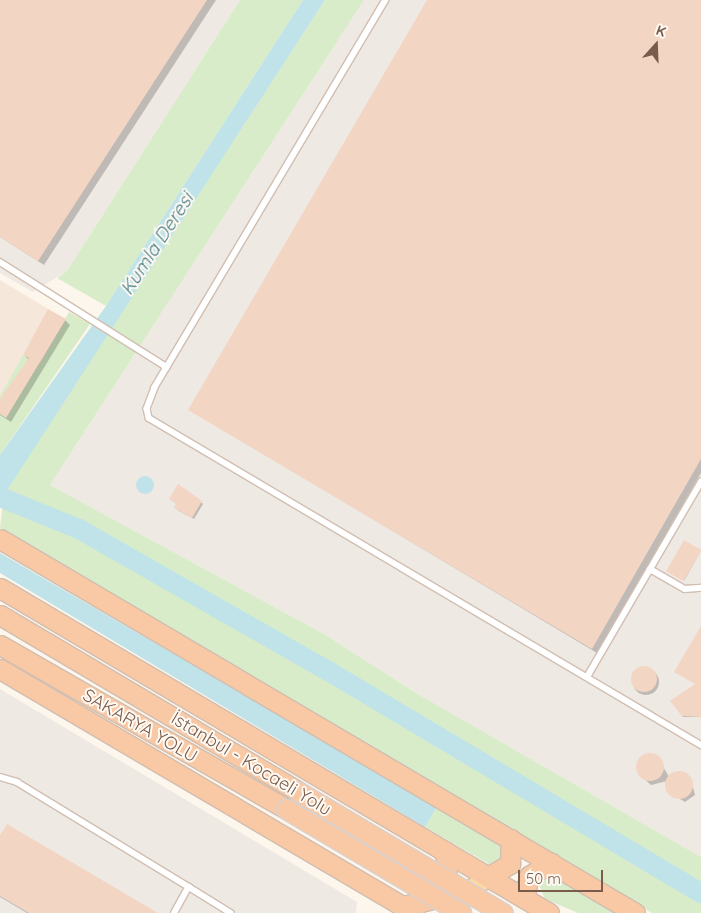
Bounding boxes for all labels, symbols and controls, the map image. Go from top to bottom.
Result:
north arrow [631,20,681,70]
text: K [654,21,669,41]
water label: Kumla Deresi [116,189,198,299]
street label: SAKARYA YOLU [79,685,201,767]
street label: İstanbul - Kocaeli Yolu [167,708,335,820]
scale bar [521,860,606,892]
text: 50 m [526,869,561,888]

